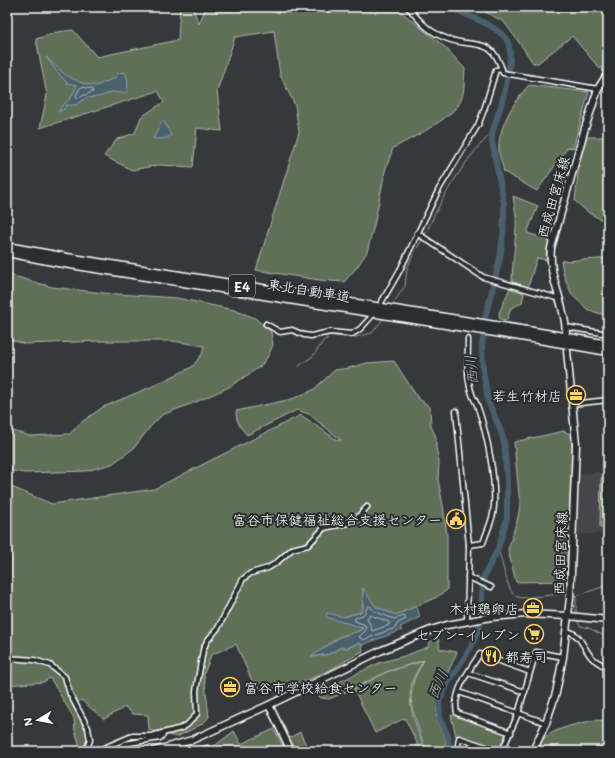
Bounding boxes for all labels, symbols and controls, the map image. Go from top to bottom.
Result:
street label: 西成田宮床線 [532,154,574,240]
street label: 東北自動車道 [266,274,352,306]
road number: E4 [229,275,255,297]
water label: 西川 [460,354,482,386]
office icon: 若生竹材店 [565,384,587,406]
place label: 若生竹材店 [492,386,562,405]
public building icon: 富谷市保健福祉総合支援センター [445,508,467,530]
place label: 富谷市保健福祉総合支援センター [233,510,442,529]
street label: 西成田宮床線 [549,511,571,595]
office icon: 木村鶏卵店 [522,597,544,619]
place label: 木村鶏卵店 [449,599,519,618]
supermarket icon: セブン-イレブン [523,623,545,645]
place label: セブン-イレブン [416,625,520,644]
restaurant icon: 都寿司 [480,645,502,667]
place label: 都寿司 [505,647,547,666]
water label: 西川 [422,666,452,702]
office icon: 富谷市学校給食センター [219,676,241,698]
place label: 富谷市学校給食センター [244,678,397,697]
north arrow [18,700,58,740]
text: N [20,716,36,727]

